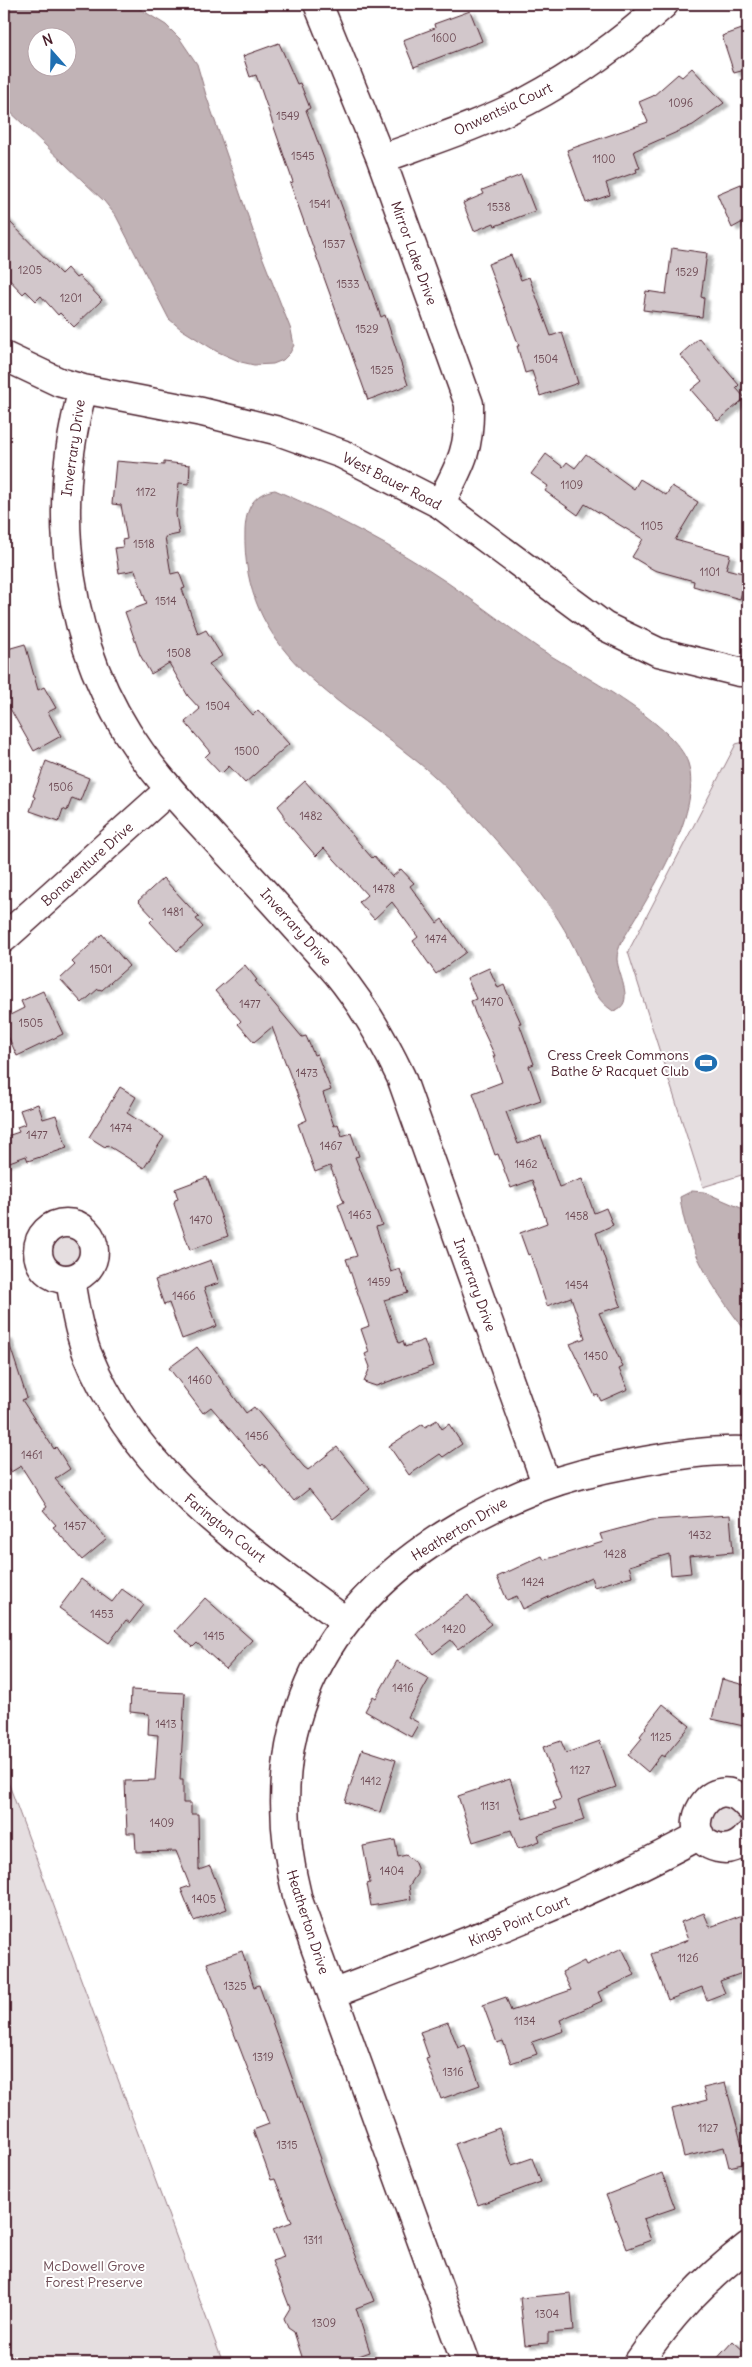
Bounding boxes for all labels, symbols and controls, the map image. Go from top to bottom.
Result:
north arrow [28,28,78,78]
text: N [40,30,55,50]
house number: 1600 [431,31,457,45]
street label: Onwentsia Court [451,78,555,140]
house number: 1096 [669,96,693,110]
house number: 1549 [276,109,300,123]
house number: 1545 [291,149,315,163]
house number: 1100 [592,152,616,166]
house number: 1541 [309,197,331,211]
street label: Mirror Lake Drive [387,199,441,307]
house number: 1538 [487,200,511,214]
house number: 1537 [323,237,346,251]
house number: 1205 [18,263,42,277]
house number: 1529 [675,265,699,279]
house number: 1533 [336,277,360,291]
house number: 1201 [60,291,82,305]
house number: 1529 [355,322,379,336]
house number: 1504 [534,352,558,366]
house number: 1525 [370,363,394,377]
street label: Inverrary Drive [57,398,89,498]
street label: West Bauer Road [339,448,445,514]
house number: 1109 [561,478,583,492]
house number: 1172 [136,485,156,499]
house number: 1105 [641,519,663,533]
house number: 1518 [133,537,155,551]
house number: 1101 [700,565,720,579]
house number: 1514 [155,594,177,608]
house number: 1508 [167,646,191,660]
house number: 1504 [206,699,230,713]
house number: 1500 [234,744,260,758]
house number: 1506 [49,780,73,794]
house number: 1482 [299,809,323,823]
street label: Bonaventure Drive [37,818,137,910]
house number: 1478 [373,882,395,896]
street label: Inverrary Drive [257,885,335,969]
house number: 1481 [162,905,184,919]
house number: 1474 [425,932,447,946]
house number: 1501 [90,962,112,976]
house number: 1470 [480,995,504,1009]
house number: 1477 [239,997,261,1011]
house number: 1505 [19,1016,43,1030]
place label: Cress Creek Commons Bathe & Racquet Club [547,1046,689,1080]
sports icon: Cress Creek Commons Bathe & Racquet Club [693,1050,719,1076]
house number: 1473 [296,1066,318,1080]
house number: 1474 [110,1121,132,1135]
house number: 1477 [26,1128,48,1142]
house number: 1467 [320,1139,343,1153]
house number: 1462 [514,1157,538,1171]
house number: 1463 [348,1208,372,1222]
house number: 1458 [565,1209,589,1223]
house number: 1470 [189,1213,213,1227]
street label: Inverrary Drive [450,1236,500,1334]
house number: 1459 [367,1275,391,1289]
house number: 1454 [565,1278,589,1292]
house number: 1466 [172,1289,196,1303]
house number: 1450 [584,1349,608,1363]
house number: 1460 [188,1373,212,1387]
house number: 1456 [245,1429,269,1443]
house number: 1461 [21,1448,43,1462]
street label: Farington Court [181,1490,270,1567]
street label: Heatherton Drive [408,1493,510,1565]
house number: 1457 [64,1519,87,1533]
house number: 1432 [688,1528,712,1542]
house number: 1428 [603,1547,627,1561]
house number: 1424 [522,1575,544,1589]
house number: 1453 [90,1607,114,1621]
house number: 1420 [442,1622,466,1636]
house number: 1415 [203,1629,225,1643]
house number: 1416 [392,1681,414,1695]
house number: 1413 [155,1717,177,1731]
house number: 1125 [650,1730,672,1744]
house number: 1127 [570,1763,591,1777]
house number: 1412 [360,1774,382,1788]
house number: 1131 [480,1799,500,1813]
house number: 1409 [150,1816,174,1830]
house number: 1404 [380,1864,404,1878]
street label: Heatherton Drive [283,1868,333,1976]
street label: Kings Point Court [466,1891,573,1950]
house number: 1405 [192,1892,216,1906]
house number: 1126 [677,1951,699,1965]
house number: 1325 [224,1979,246,1993]
house number: 1134 [514,2014,536,2028]
house number: 1319 [252,2050,274,2064]
house number: 1316 [442,2065,464,2079]
house number: 1127 [698,2121,719,2135]
house number: 1315 [276,2138,298,2152]
house number: 1311 [303,2233,323,2247]
park label: McDowell Grove Forest Preserve [43,2257,145,2291]
house number: 1304 [535,2307,559,2321]
house number: 1309 [312,2316,336,2330]

